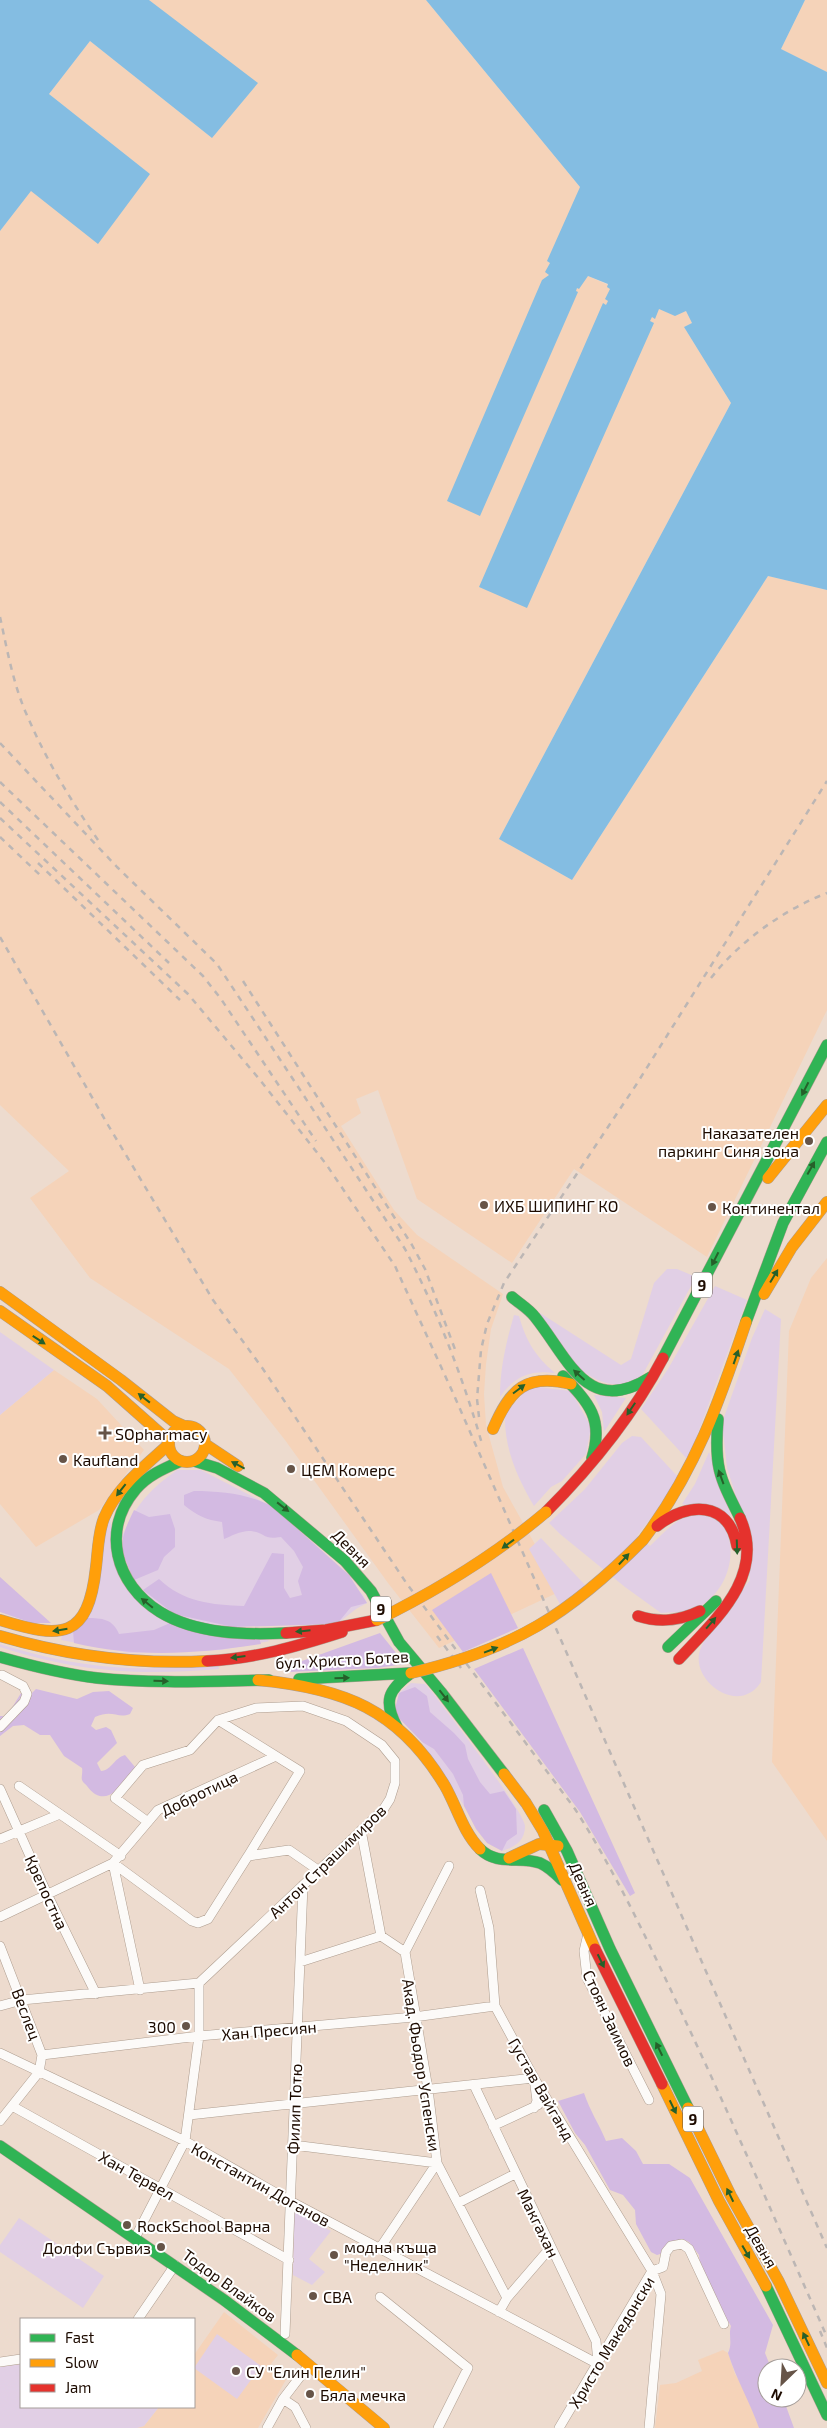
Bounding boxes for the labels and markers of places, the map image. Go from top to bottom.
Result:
place label: Наказателен паркинг Синя зона [658,1123,799,1160]
marker: Наказателен паркинг Синя зона [803,1135,815,1147]
place label: ИХБ ШИПИНГ КО [494,1196,618,1215]
place label: Континентал [722,1198,820,1217]
marker: ИХБ ШИПИНГ КО [478,1199,490,1211]
marker: Континентал [706,1201,718,1213]
place label: SOpharmacy [115,1424,208,1443]
marker: SOpharmacy [99,1427,111,1439]
place label: Kaufland [73,1450,138,1469]
marker: Kaufland [57,1453,69,1465]
place label: ЦЕМ Комерс [301,1460,395,1479]
marker: ЦЕМ Комерс [285,1463,297,1475]
place label: 300 [148,2017,176,2036]
marker: 300 [180,2020,192,2032]
place label: RockSchool Варна [137,2216,270,2235]
marker: RockSchool Варна [121,2219,133,2231]
place label: модна къща "Неделник" [344,2237,437,2274]
place label: Долфи Сървиз [43,2238,151,2257]
marker: Долфи Сървиз [155,2241,167,2253]
marker: модна къща "Неделник" [328,2249,340,2261]
place label: CBA [323,2287,352,2306]
marker: CBA [307,2290,319,2302]
place label: СУ "Елин Пелин" [246,2362,366,2381]
marker: СУ "Елин Пелин" [230,2365,242,2377]
place label: Бяла мечка [320,2385,406,2404]
marker: Бяла мечка [304,2388,316,2400]

